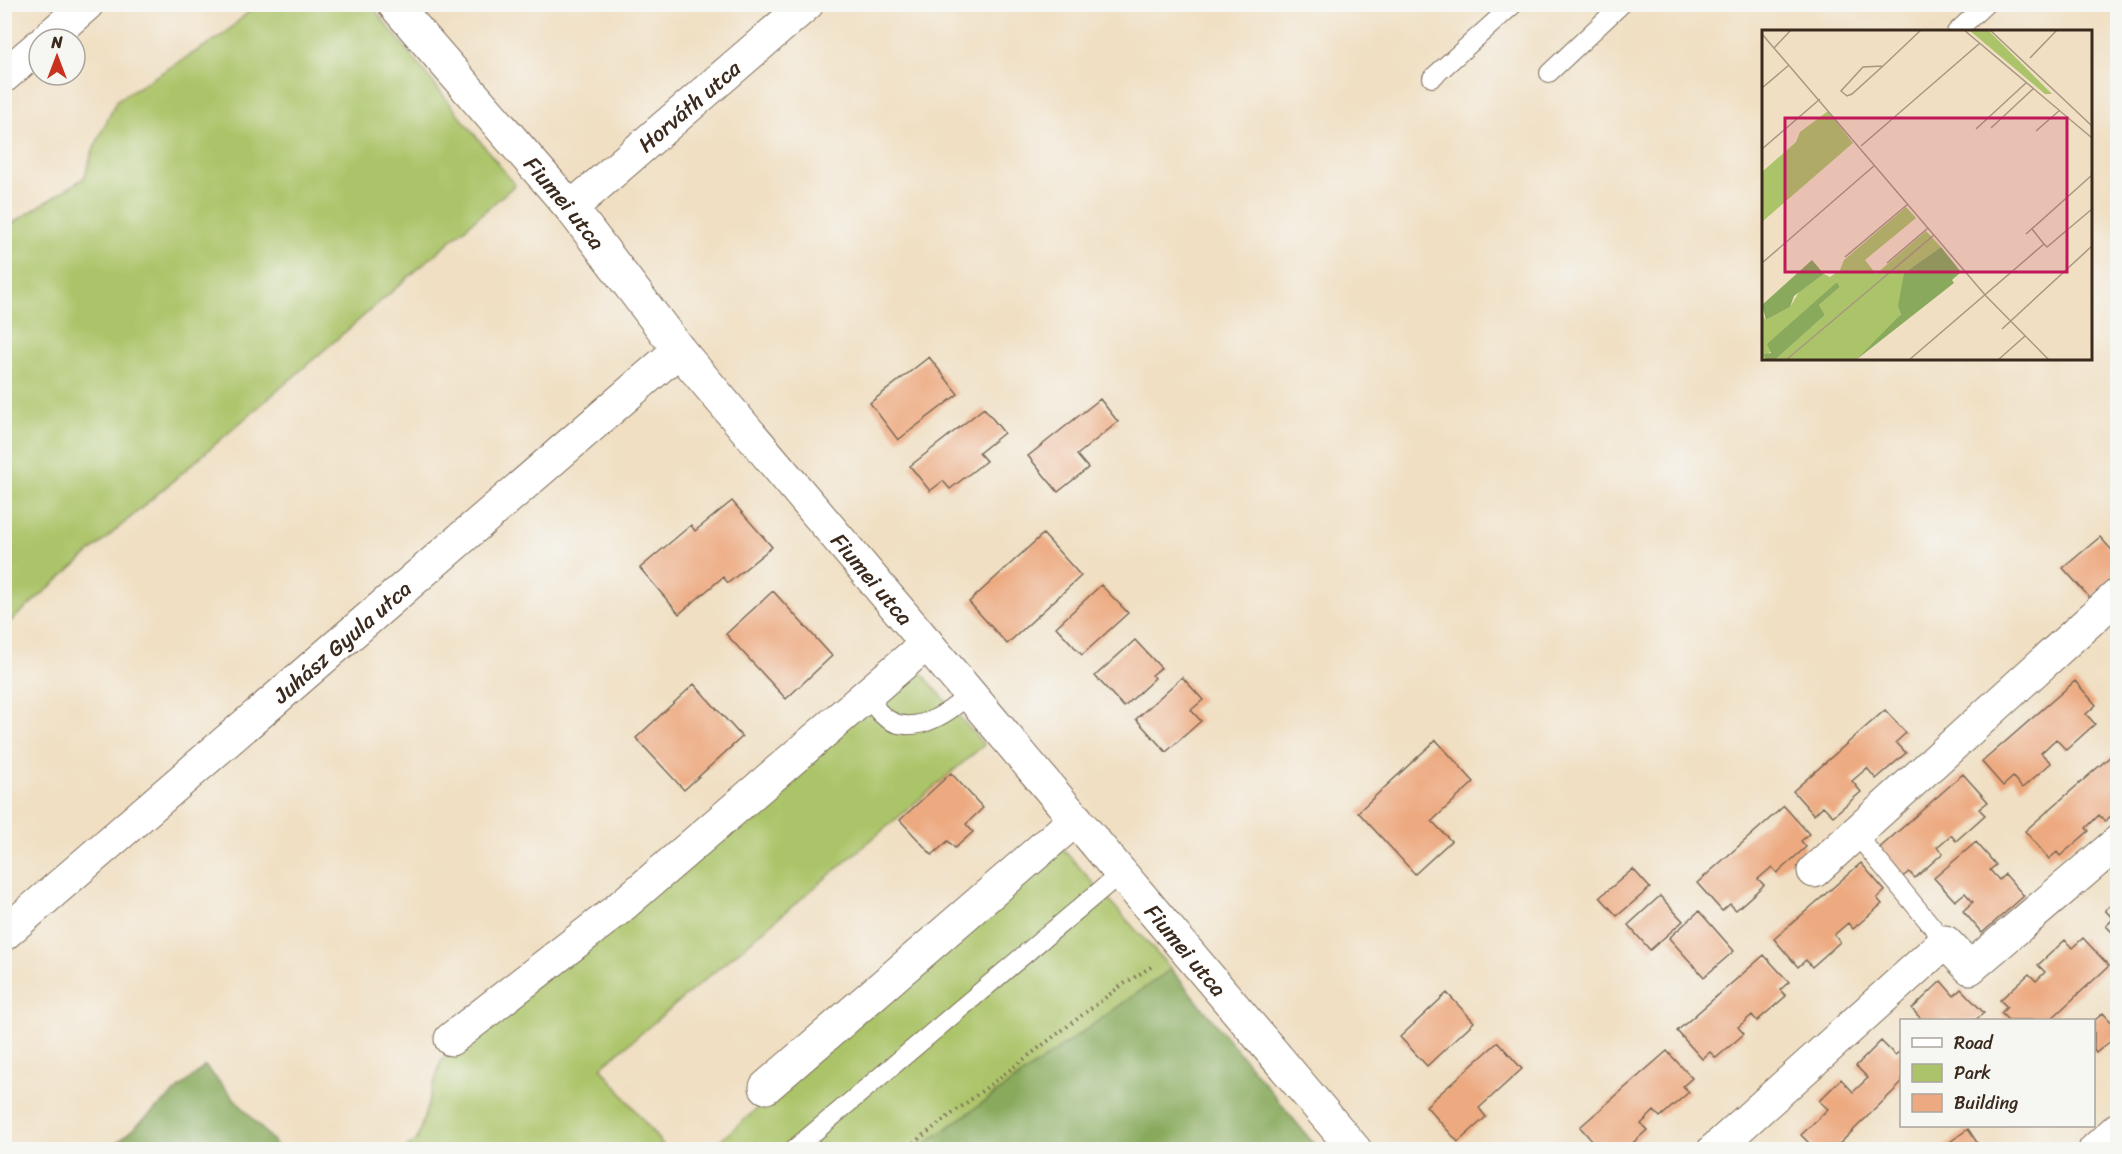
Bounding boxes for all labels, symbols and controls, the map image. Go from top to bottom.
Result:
north arrow [27,27,87,87]
text: N [50,28,63,57]
inset map [1762,30,2092,360]
street label: Horváth utca [629,50,751,163]
street label: Fiumei utca [514,147,615,259]
street label: Fiumei utca [821,523,923,635]
street label: Juhász Gyula utca [263,570,421,714]
street label: Fiumei utca [1134,895,1237,1006]
legend [1900,1019,2095,1127]
text: Road [1954,1027,1994,1059]
text: Park [1954,1057,1991,1089]
text: Building [1954,1087,2018,1119]

